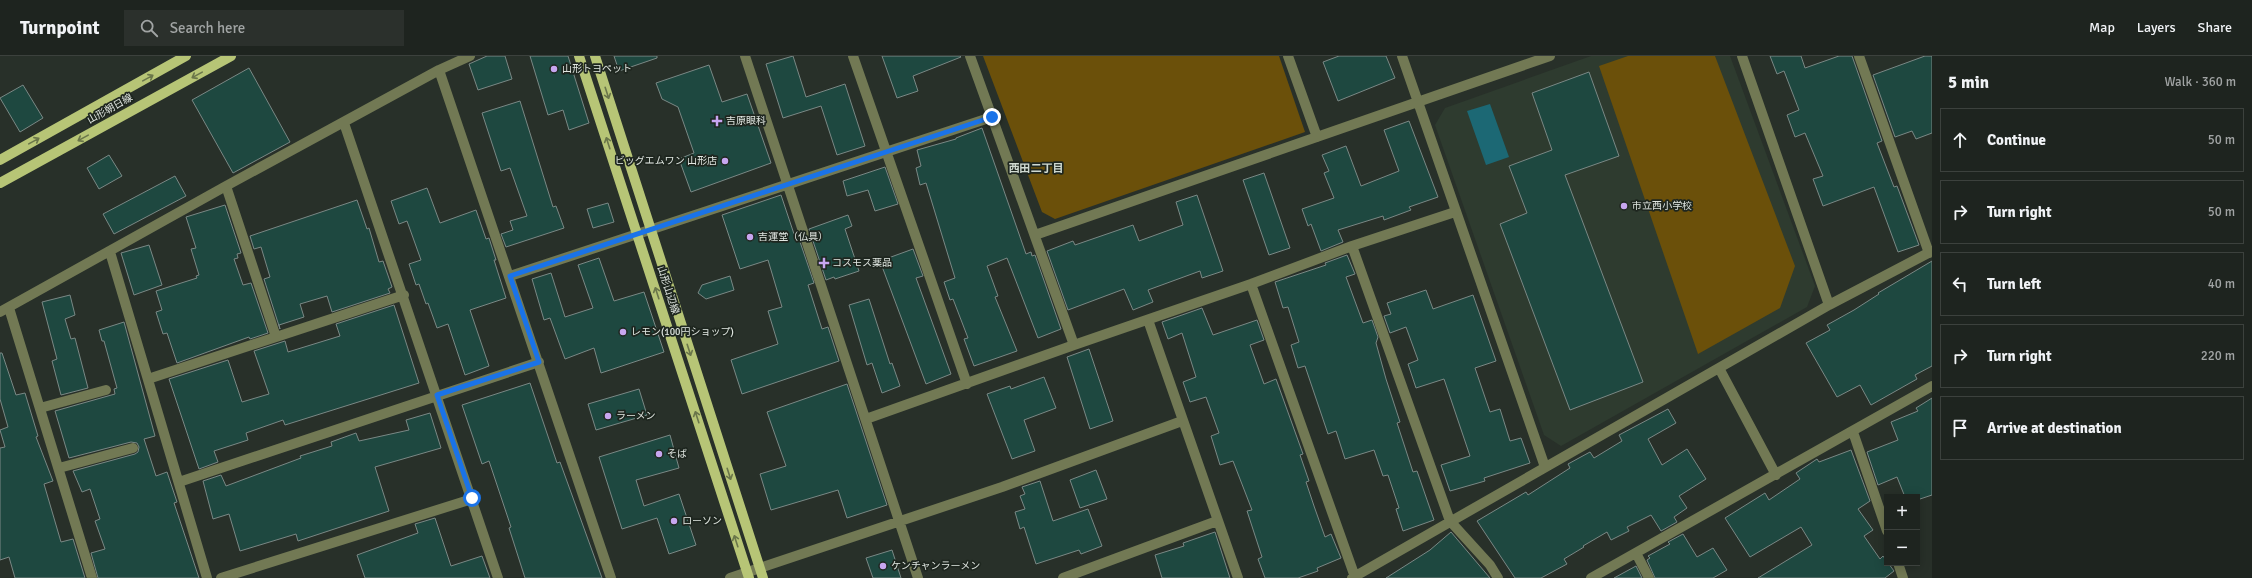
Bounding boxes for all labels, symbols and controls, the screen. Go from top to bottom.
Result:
search box [124,10,404,46]
text: Turnpoint [20,16,100,40]
icon: search [138,17,160,39]
text: Search here [170,19,245,37]
text: Map [2089,19,2115,36]
text: Layers [2137,19,2176,36]
text: Share [2198,19,2232,36]
place label: 山形トヨペット [562,63,632,75]
marker: 山形トヨペット [549,64,559,74]
one-way arrow [191,71,203,79]
text: 5 min [1948,72,1989,93]
one-way arrow [142,73,154,81]
text: Walk · 360 m [2165,74,2236,90]
one-way arrow [603,87,611,99]
street label: 山形朝日線 [85,92,135,126]
route end [983,108,1001,126]
marker: 吉原眼科 [711,115,723,127]
place label: 吉原眼科 [726,115,766,127]
icon: ahead [1949,129,1971,151]
text: Continue [1987,131,2046,149]
text: 50 m [2208,132,2235,148]
one-way arrow [77,134,89,142]
one-way arrow [28,136,40,144]
one-way arrow [604,137,611,150]
place label: ビッグエムワン 山形店 [615,155,717,167]
marker: ビッグエムワン 山形店 [720,156,730,166]
district label: 西田二丁目 [1009,162,1064,175]
place label: 市立西小学校 [1632,200,1692,212]
marker: 市立西小学校 [1619,201,1629,211]
icon: right [1949,201,1971,223]
text: Turn right [1987,203,2052,221]
text: 50 m [2208,204,2235,220]
place label: 吉運堂（仏具） [758,231,828,243]
marker: 吉運堂（仏具） [745,232,755,242]
place label: コスモス薬品 [832,257,892,269]
marker: コスモス薬品 [819,258,829,268]
street label: 山形山辺線 [655,264,681,316]
icon: left [1949,273,1971,295]
text: Turn left [1987,275,2041,293]
text: 40 m [2208,276,2235,292]
one-way arrow [652,288,660,300]
place label: レモン(100円ショップ) [631,326,734,338]
marker: レモン(100円ショップ) [618,327,628,337]
one-way arrow [686,344,693,357]
icon: right [1949,345,1971,367]
text: Turn right [1987,347,2052,365]
text: 220 m [2201,348,2235,364]
place label: ラーメン [616,410,656,422]
marker: ラーメン [603,411,613,421]
one-way arrow [692,412,700,424]
icon: arrive [1949,417,1971,439]
text: Arrive at destination [1987,419,2122,437]
place label: そば [667,448,687,460]
marker: そば [654,449,664,459]
one-way arrow [726,467,733,480]
route start [463,489,481,507]
map controls [1884,494,1920,566]
button: + [1884,494,1920,530]
place label: ローソン [682,515,722,527]
marker: ローソン [669,516,679,526]
button: − [1884,530,1920,566]
one-way arrow [732,535,740,547]
place label: ケンチャンラーメン [891,560,980,572]
marker: ケンチャンラーメン [878,561,888,571]

